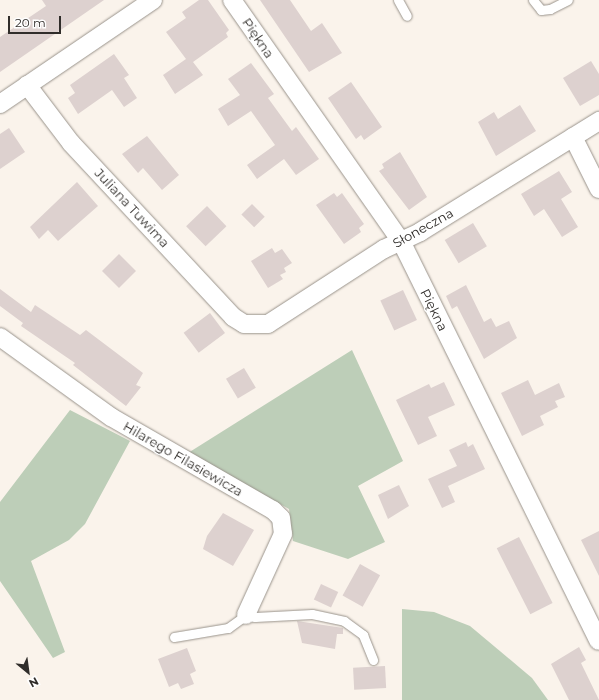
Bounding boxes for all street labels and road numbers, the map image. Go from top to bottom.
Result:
street label: Piękna [239,15,277,61]
street label: Juliana Tuwima [91,165,173,251]
street label: Słoneczna [390,205,456,251]
street label: Piękna [417,286,451,334]
street label: Hilarego Filasiewicza [120,418,246,500]

